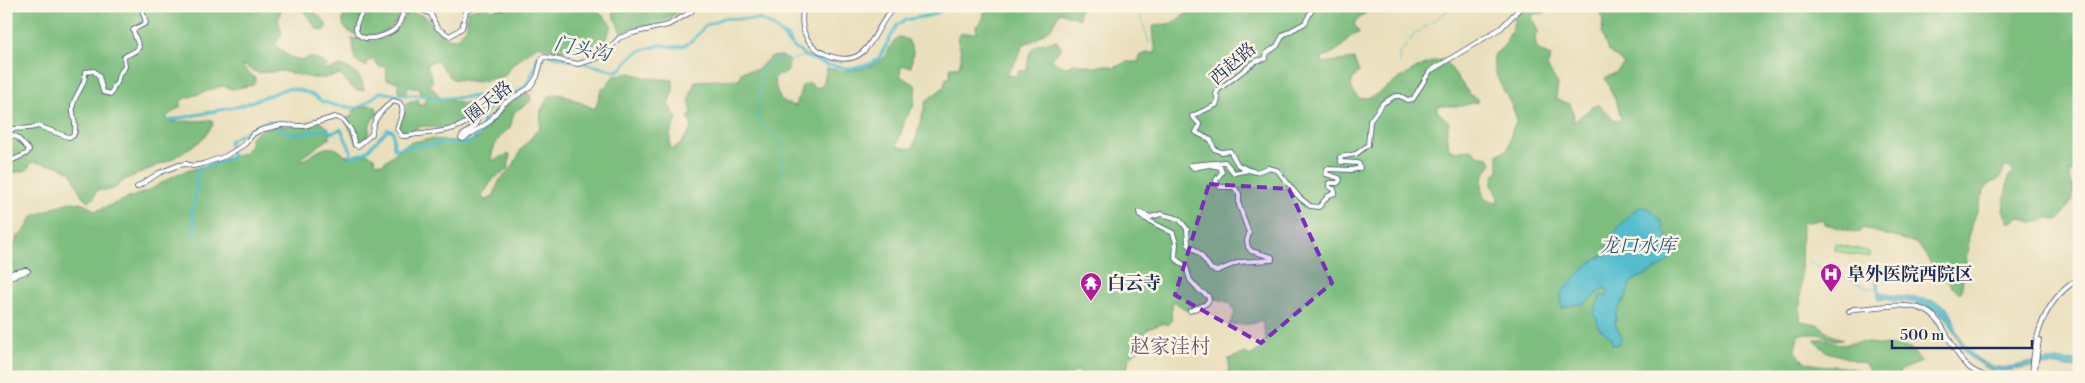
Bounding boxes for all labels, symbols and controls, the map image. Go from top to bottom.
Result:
water label: 门头沟 [552,31,615,67]
street label: 西赵路 [1205,38,1261,90]
street label: 圈天路 [461,76,517,128]
water label: 龙口水库 [1600,234,1679,258]
hospital icon: 阜外医院西院区 [1819,262,1843,293]
place label: 阜外医院西院区 [1847,263,1973,286]
temple icon: 白云寺 [1079,271,1103,302]
place label: 白云寺 [1107,272,1161,295]
scale bar [1892,318,2032,350]
text: 500 m [1900,326,1944,345]
district label: 赵家洼村 [1130,335,1210,360]

